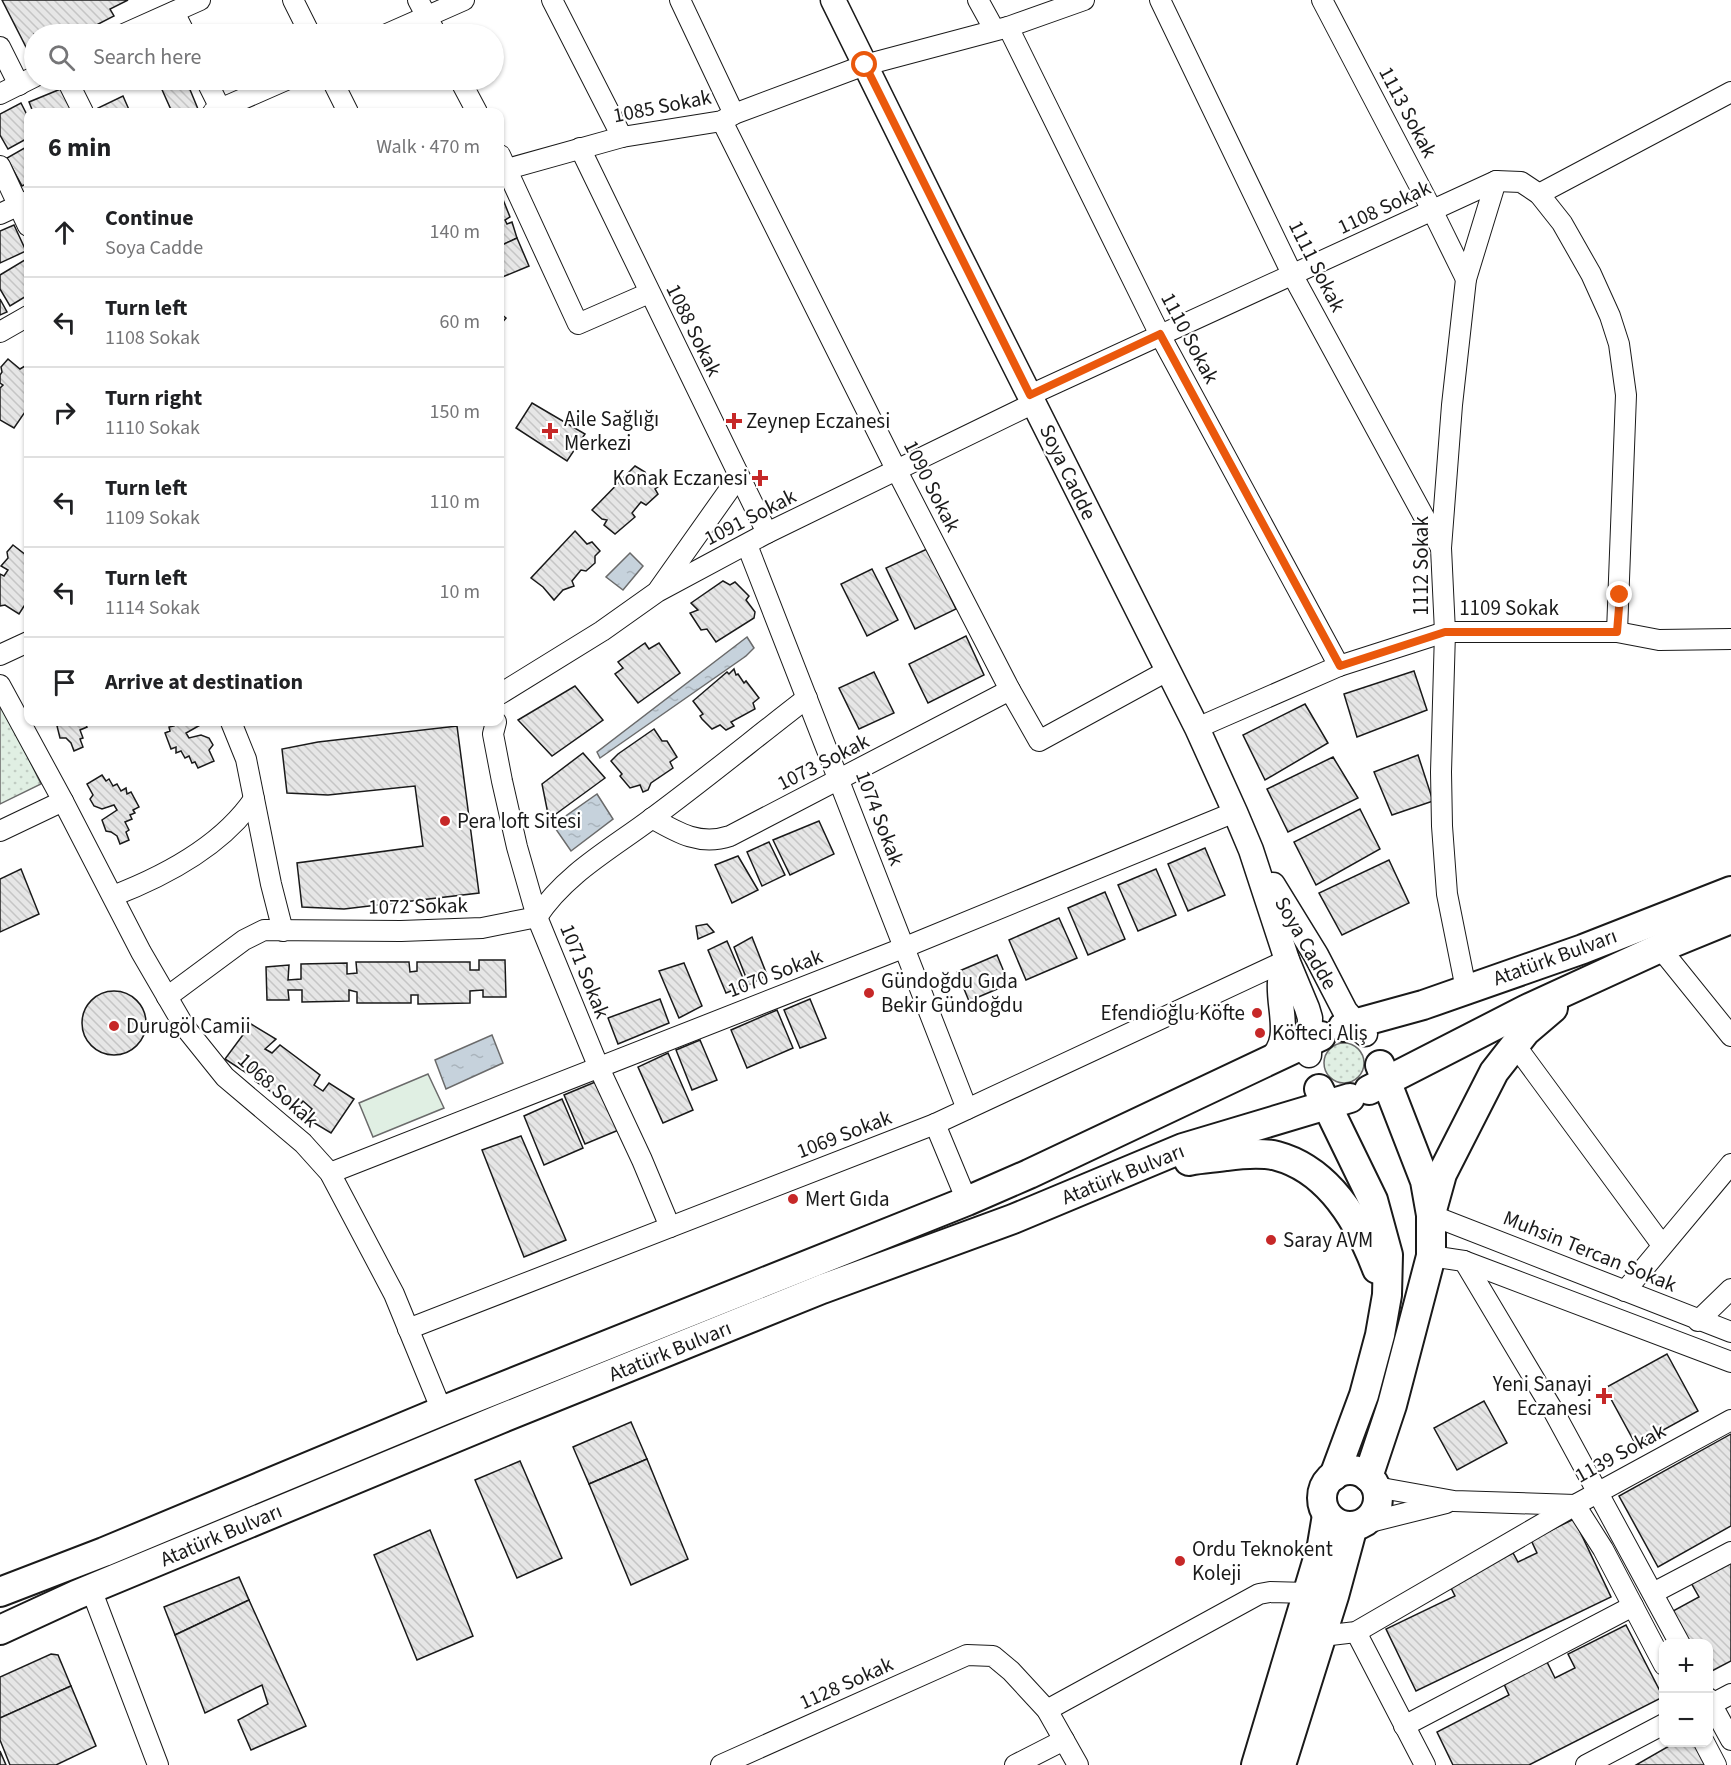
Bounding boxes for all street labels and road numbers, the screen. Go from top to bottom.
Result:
street label: 1113 Sokak [1371,61,1445,164]
street label: 1085 Sokak [610,82,714,130]
street label: 1108 Sokak [1332,172,1436,242]
street label: 1111 Sokak [1281,215,1353,318]
street label: 1088 Sokak [659,279,730,382]
street label: 1110 Sokak [1153,287,1227,390]
street label: Soya Cadde [1032,419,1104,525]
street label: 1090 Sokak [896,435,968,538]
street label: 1091 Sokak [699,481,802,553]
street label: 1112 Sokak [1406,516,1436,616]
street label: 1109 Sokak [1459,593,1559,623]
street label: 1073 Sokak [772,726,875,798]
street label: 1074 Sokak [848,766,912,870]
street label: 1072 Sokak [368,890,469,922]
street label: Soya Cadde [1267,891,1345,995]
street label: 1071 Sokak [552,919,618,1023]
street label: Atatürk Bulvarı [1489,921,1621,993]
street label: 1070 Sokak [723,941,827,1005]
street label: 1068 Sokak [231,1045,326,1135]
street label: 1069 Sokak [792,1102,896,1166]
street label: Atatürk Bulvarı [1057,1136,1189,1212]
street label: Muhsin Tercan Sokak [1499,1203,1682,1300]
street label: Atatürk Bulvarı [604,1313,736,1389]
street label: 1139 Sokak [1569,1415,1671,1490]
street label: Atatürk Bulvarı [155,1496,287,1574]
street label: 1128 Sokak [794,1649,898,1717]

